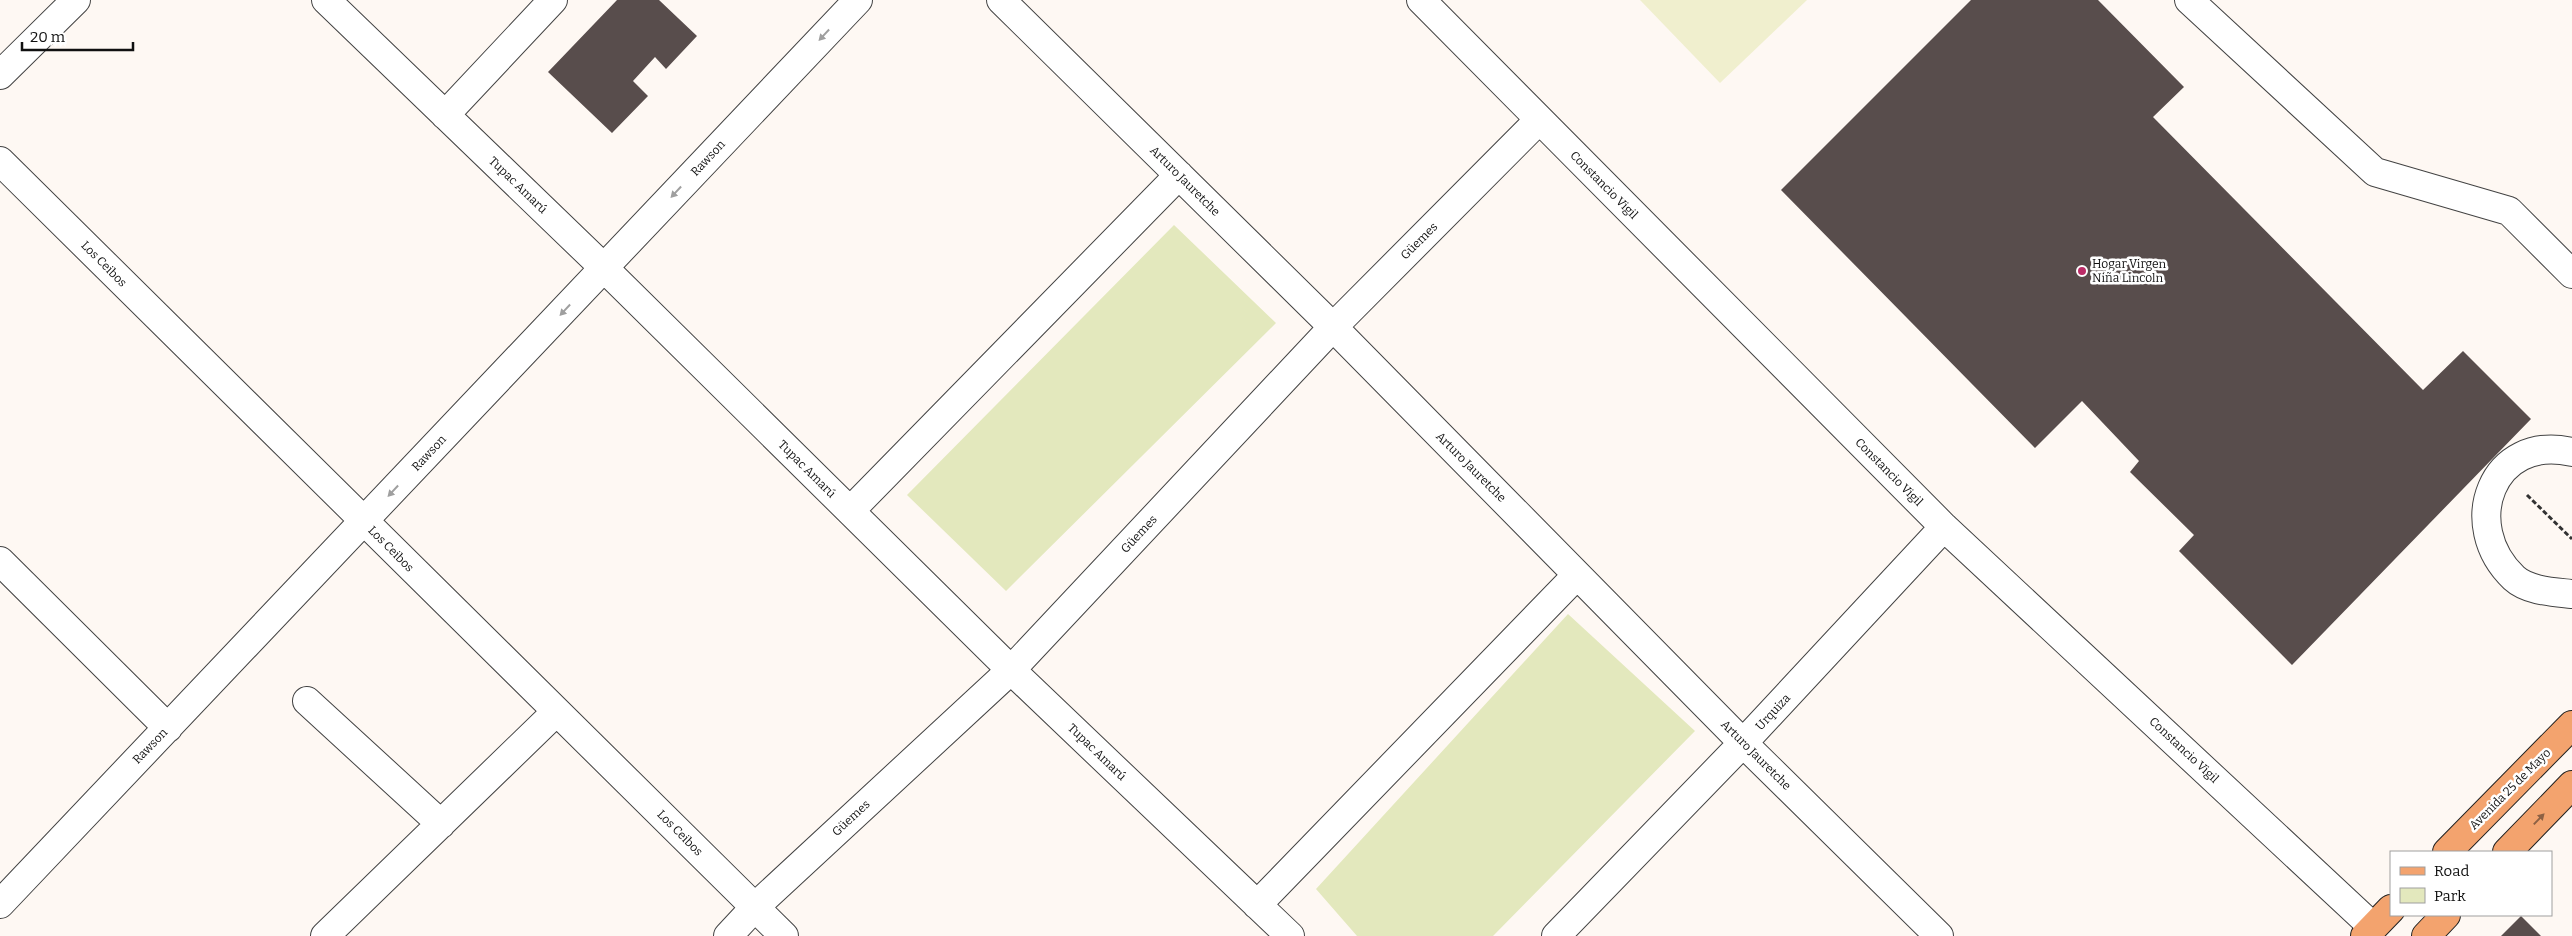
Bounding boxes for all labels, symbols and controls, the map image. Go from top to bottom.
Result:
scale bar [22,20,134,52]
text: 20 m [30,28,66,46]
one-way arrow [818,29,830,41]
street label: Rawson [688,137,728,179]
street label: Arturo Jauretche [1147,143,1223,219]
street label: Constancio Vigil [1567,148,1641,222]
street label: Tupac Amarú [486,154,550,217]
one-way arrow [670,185,682,197]
street label: Güemes [1398,219,1441,262]
street label: Los Ceibos [78,238,130,290]
place label: Hogar Virgen Niña Lincoln [2092,257,2167,285]
marker: Hogar Virgen Niña Lincoln [2076,265,2088,277]
one-way arrow [559,303,571,315]
street label: Arturo Jauretche [1433,429,1509,505]
street label: Rawson [409,432,449,474]
street label: Constancio Vigil [1852,435,1926,509]
street label: Tupac Amarú [775,437,839,501]
one-way arrow [387,485,399,497]
street label: Güemes [1118,512,1160,556]
street label: Los Ceibos [365,523,417,575]
street label: Urquiza [1753,691,1794,733]
street label: Constancio Vigil [2146,714,2222,786]
street label: Arturo Jauretche [1718,717,1794,793]
street label: Tupac Amarú [1065,721,1129,784]
street label: Rawson [130,725,170,767]
street label: Avenida 25 de Mayo [2467,746,2553,832]
street label: Güemes [829,797,873,839]
street label: Los Ceibos [654,807,706,859]
one-way arrow [2533,813,2545,825]
legend [2390,851,2552,916]
text: Road [2434,862,2469,880]
text: Park [2434,887,2466,905]

